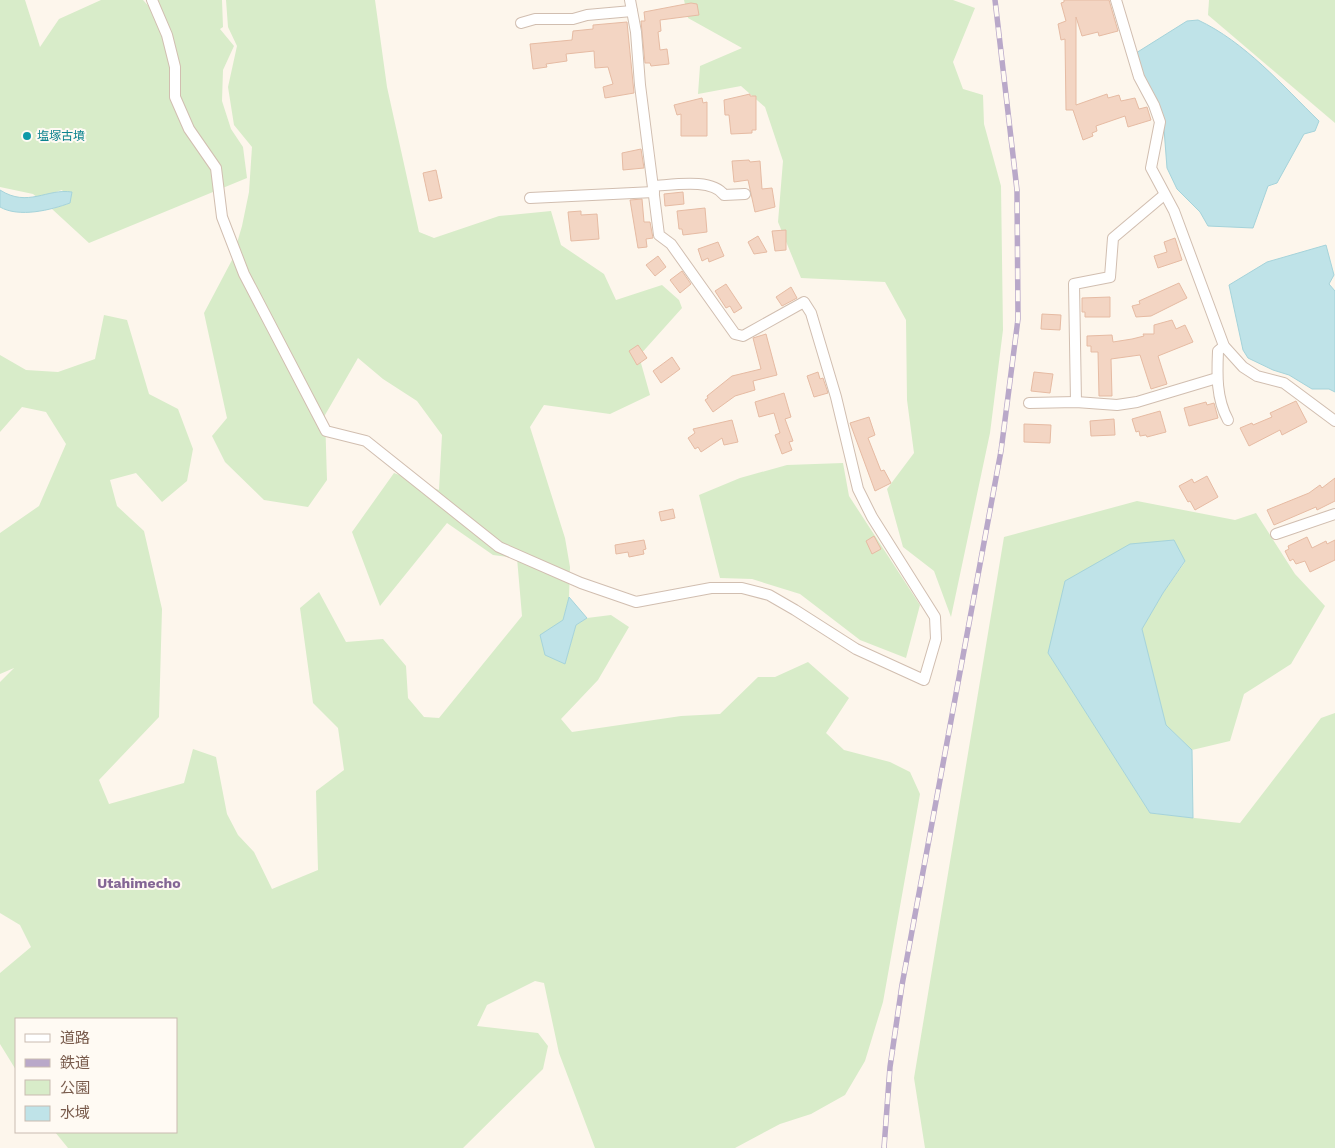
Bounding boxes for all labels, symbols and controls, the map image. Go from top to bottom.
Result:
place label: 塩塚古墳 [37,129,85,143]
marker: 塩塚古墳 [21,130,33,142]
district label: Utahimecho [97,875,181,891]
legend [15,1018,178,1133]
text: 道路 [60,1029,90,1047]
text: 鉄道 [60,1054,90,1072]
text: 公園 [60,1079,90,1097]
text: 水域 [60,1104,90,1122]

